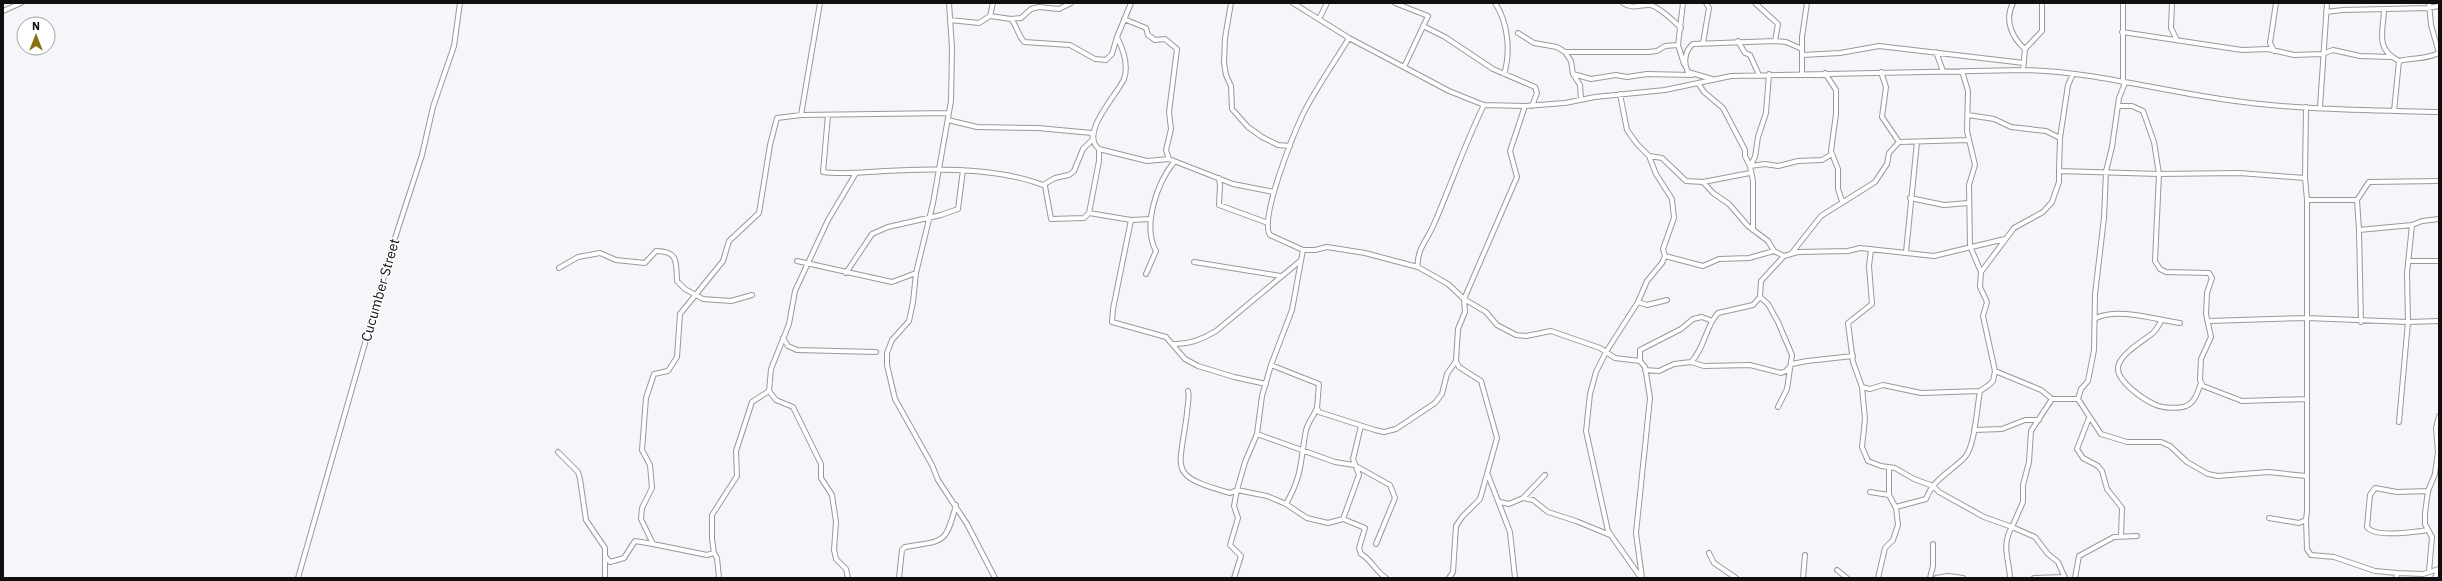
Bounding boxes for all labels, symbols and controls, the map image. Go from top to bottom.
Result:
north arrow [16,16,56,56]
text: N [32,19,40,33]
street label: Cucumber Street [357,236,403,344]

